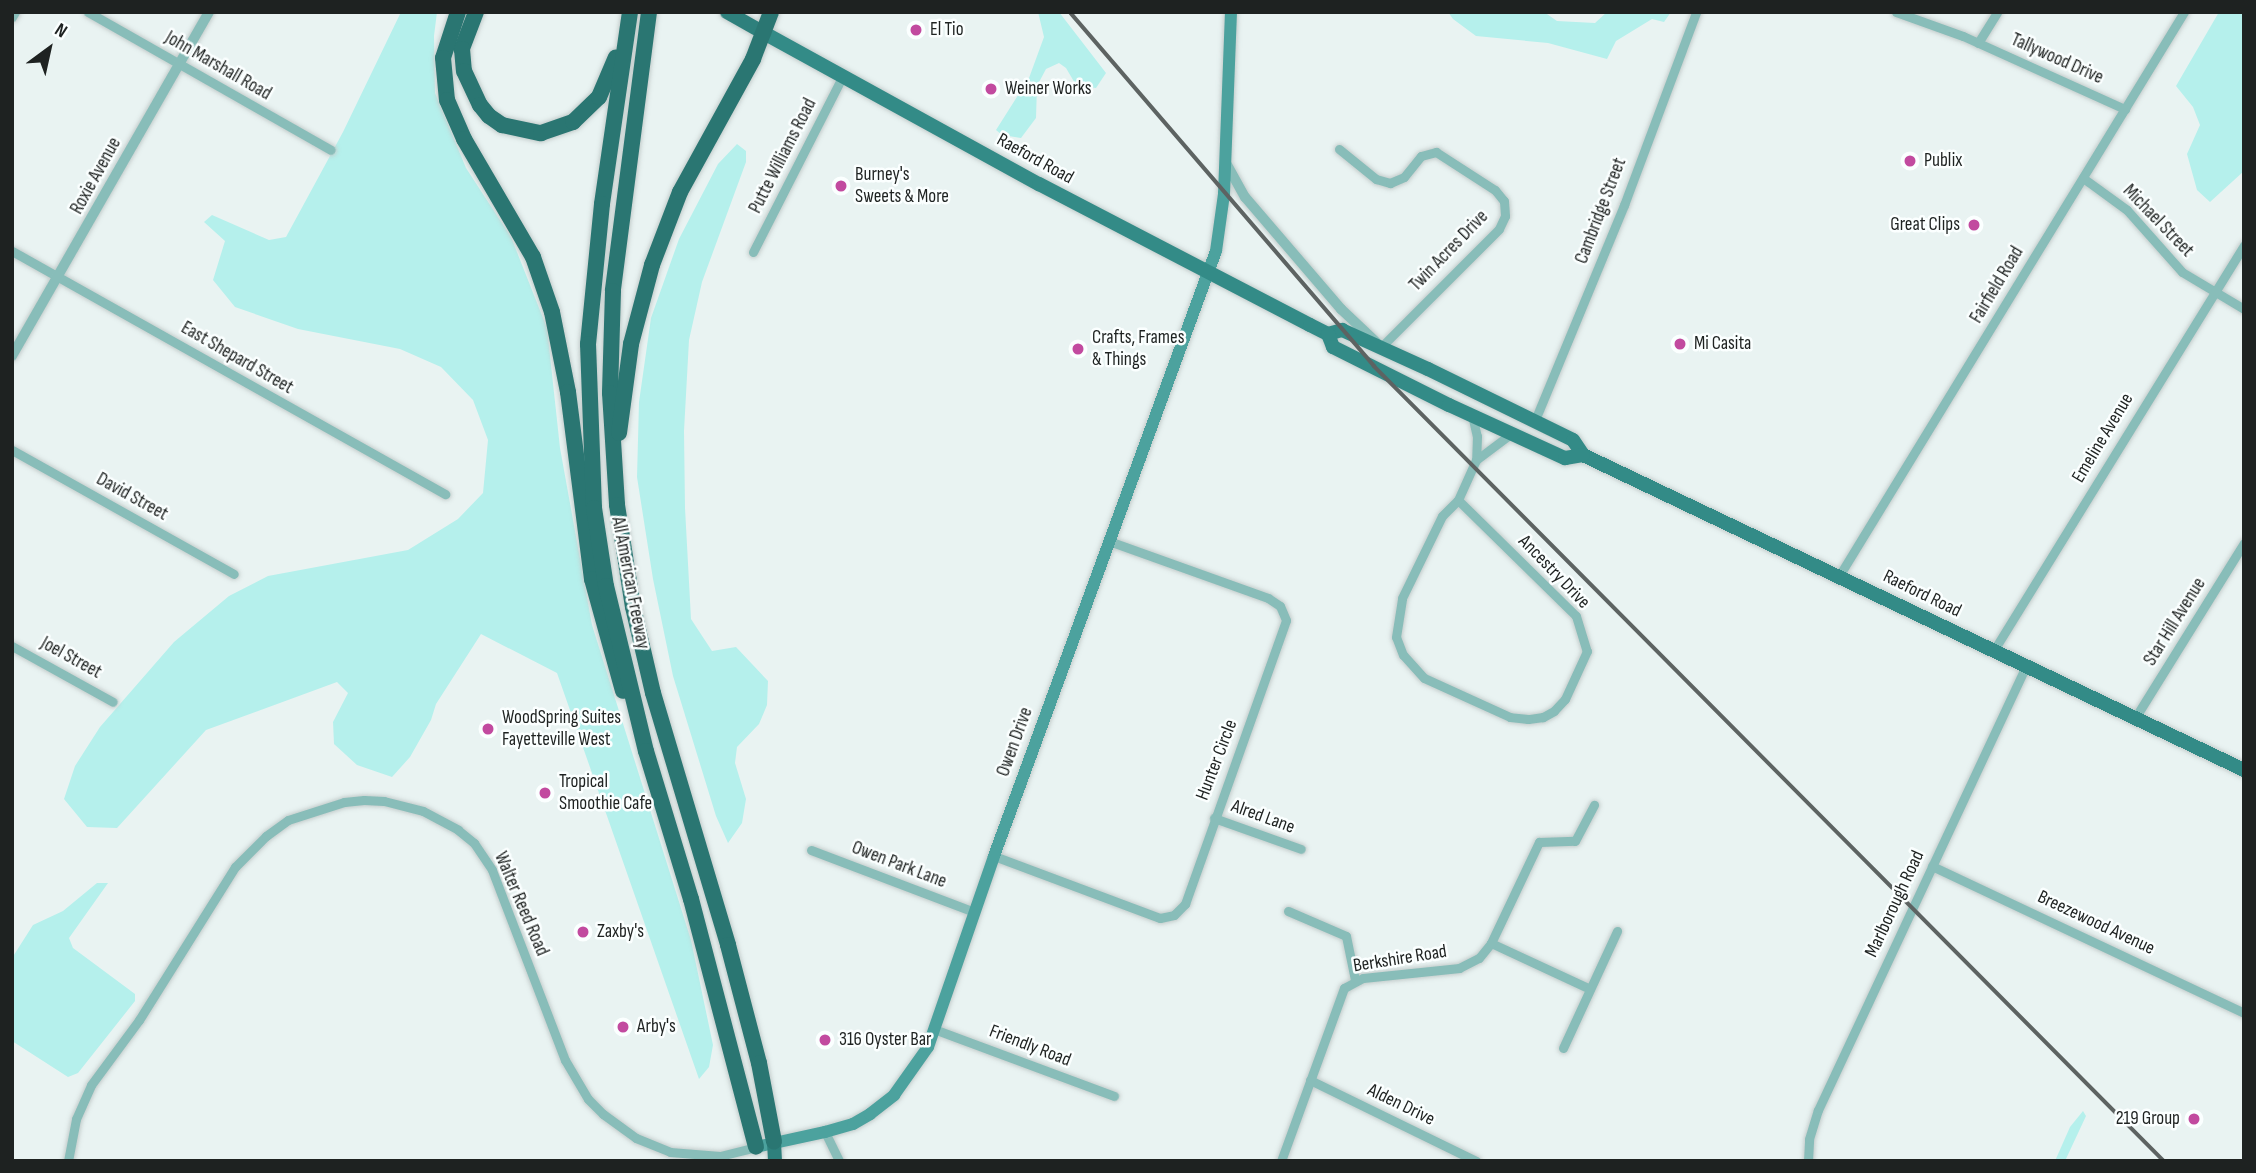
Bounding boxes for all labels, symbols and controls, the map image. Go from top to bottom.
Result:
north arrow [14,14,84,84]
text: N [50,19,71,43]
place label: El Tio [930,19,964,41]
marker: El Tio [908,22,924,38]
street label: John Marshall Road [161,26,275,106]
street label: Tallywood Drive [2007,29,2107,89]
place label: Weiner Works [1005,78,1092,100]
marker: Weiner Works [983,81,999,97]
street label: Putte Williams Road [744,95,822,217]
street label: Raeford Road [993,129,1077,189]
street label: Roxie Avenue [66,134,126,218]
place label: Publix [1924,150,1962,172]
marker: Publix [1902,153,1918,169]
street label: Cambridge Street [1570,155,1632,267]
place label: Burney's Sweets & More [855,164,949,208]
marker: Burney's Sweets & More [833,178,849,194]
street label: Michael Street [2118,180,2198,262]
street label: Twin Acres Drive [1405,206,1493,296]
place label: Great Clips [1890,214,1960,236]
marker: Great Clips [1966,217,1982,233]
street label: Fairfield Road [1965,242,2029,328]
street label: East Shepard Street [177,317,297,399]
place label: Crafts, Frames & Things [1092,327,1185,371]
place label: Mi Casita [1694,333,1751,355]
marker: Mi Casita [1672,336,1688,352]
marker: Crafts, Frames & Things [1070,341,1086,357]
street label: Emeline Avenue [2067,389,2139,487]
street label: David Street [92,468,172,526]
street label: All American Freeway [606,515,654,651]
street label: Ancestry Drive [1513,530,1595,614]
street label: Raeford Road [1879,565,1965,623]
street label: Star Hill Avenue [2139,574,2211,670]
street label: Joel Street [37,632,105,684]
street label: Owen Drive [992,704,1038,780]
place label: WoodSpring Suites Fayetteville West [502,707,621,751]
street label: Hunter Circle [1191,717,1243,803]
marker: WoodSpring Suites Fayetteville West [480,721,496,737]
place label: Tropical Smoothie Cafe [559,771,652,815]
marker: Tropical Smoothie Cafe [537,785,553,801]
street label: Alred Lane [1228,795,1298,839]
street label: Owen Park Lane [848,836,950,894]
street label: Marlborough Road [1860,847,1930,961]
street label: Walter Reed Road [489,849,553,959]
street label: Breezewood Avenue [2034,886,2158,960]
place label: Zaxby's [597,921,644,943]
marker: Zaxby's [575,924,591,940]
street label: Berkshire Road [1352,940,1448,978]
place label: Arby's [637,1016,676,1038]
marker: Arby's [615,1019,631,1035]
street label: Friendly Road [986,1020,1074,1072]
place label: 316 Oyster Bar [839,1029,932,1051]
marker: 316 Oyster Bar [817,1032,833,1048]
street label: Alden Drive [1364,1079,1438,1131]
place label: 219 Group [2116,1108,2180,1130]
marker: 219 Group [2186,1111,2202,1127]

